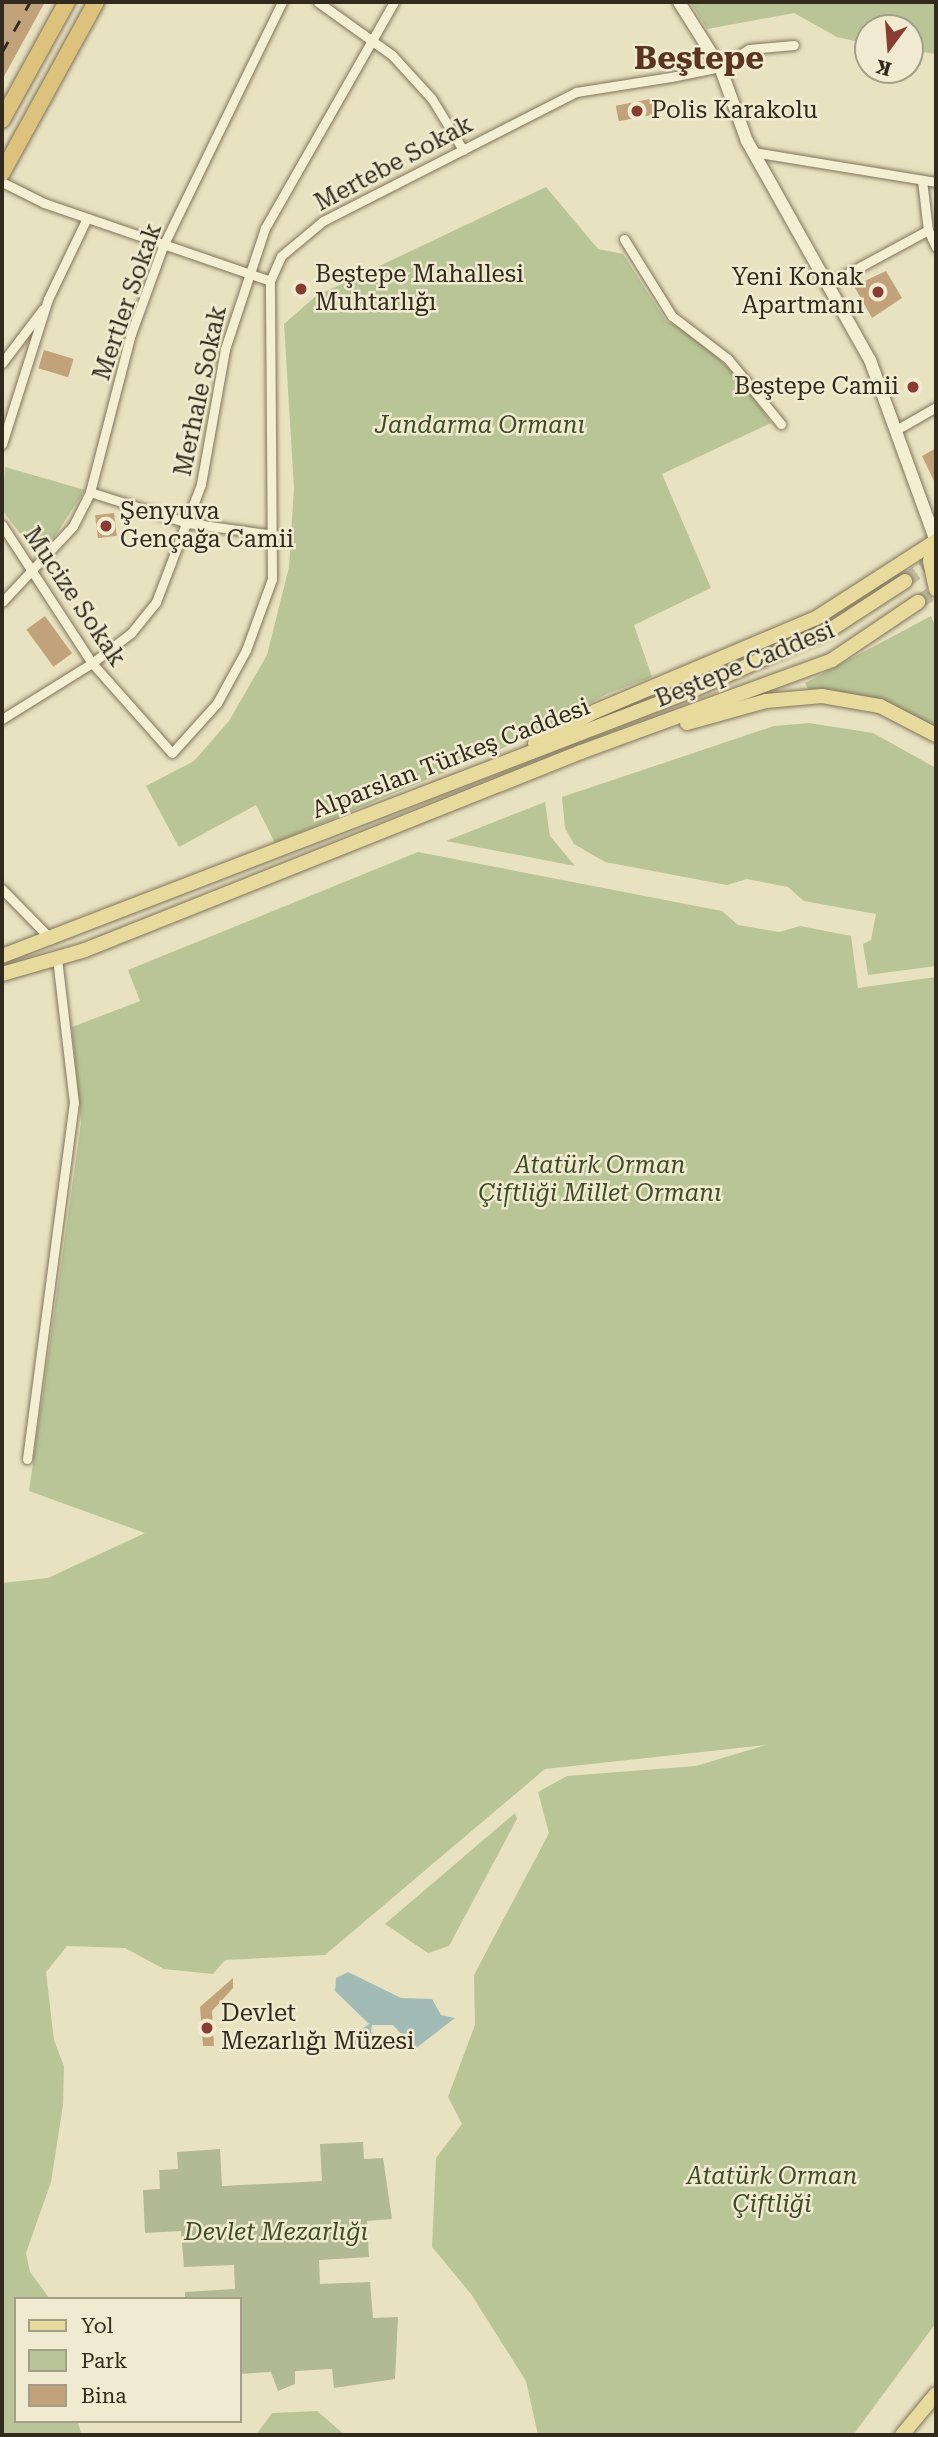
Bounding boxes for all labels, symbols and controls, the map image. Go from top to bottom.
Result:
north arrow [854,14,924,84]
district label: Beştepe [634,39,764,77]
text: K [873,55,894,81]
place label: Polis Karakolu [651,97,818,125]
marker: Polis Karakolu [629,103,645,119]
street label: Mertebe Sokak [310,110,478,218]
street label: Mertler Sokak [88,220,168,384]
place label: Beştepe Mahallesi Muhtarlığı [315,261,524,317]
place label: Yeni Konak Apartmanı [732,264,864,320]
marker: Beştepe Mahallesi Muhtarlığı [293,281,309,297]
marker: Yeni Konak Apartmanı [870,284,886,300]
street label: Merhale Sokak [169,303,233,479]
place label: Beştepe Camii [734,373,899,401]
marker: Beştepe Camii [905,379,921,395]
park label: Jandarma Ormanı [375,412,585,440]
place label: Şenyuva Gençağa Camii [120,498,294,554]
marker: Şenyuva Gençağa Camii [98,518,114,534]
street label: Mucize Sokak [17,522,131,672]
street label: Beştepe Caddesi [651,616,839,714]
street label: Alparslan Türkeş Caddesi [308,693,594,825]
park label: Atatürk Orman Çiftliği Millet Ormanı [478,1152,722,1208]
place label: Devlet Mezarlığı Müzesi [221,2000,415,2056]
marker: Devlet Mezarlığı Müzesi [199,2020,215,2036]
park label: Atatürk Orman Çiftliği [687,2163,857,2219]
park label: Devlet Mezarlığı [184,2219,368,2247]
legend [14,2297,242,2423]
text: Yol [81,2314,113,2338]
text: Park [81,2349,127,2373]
text: Bina [81,2384,127,2408]

